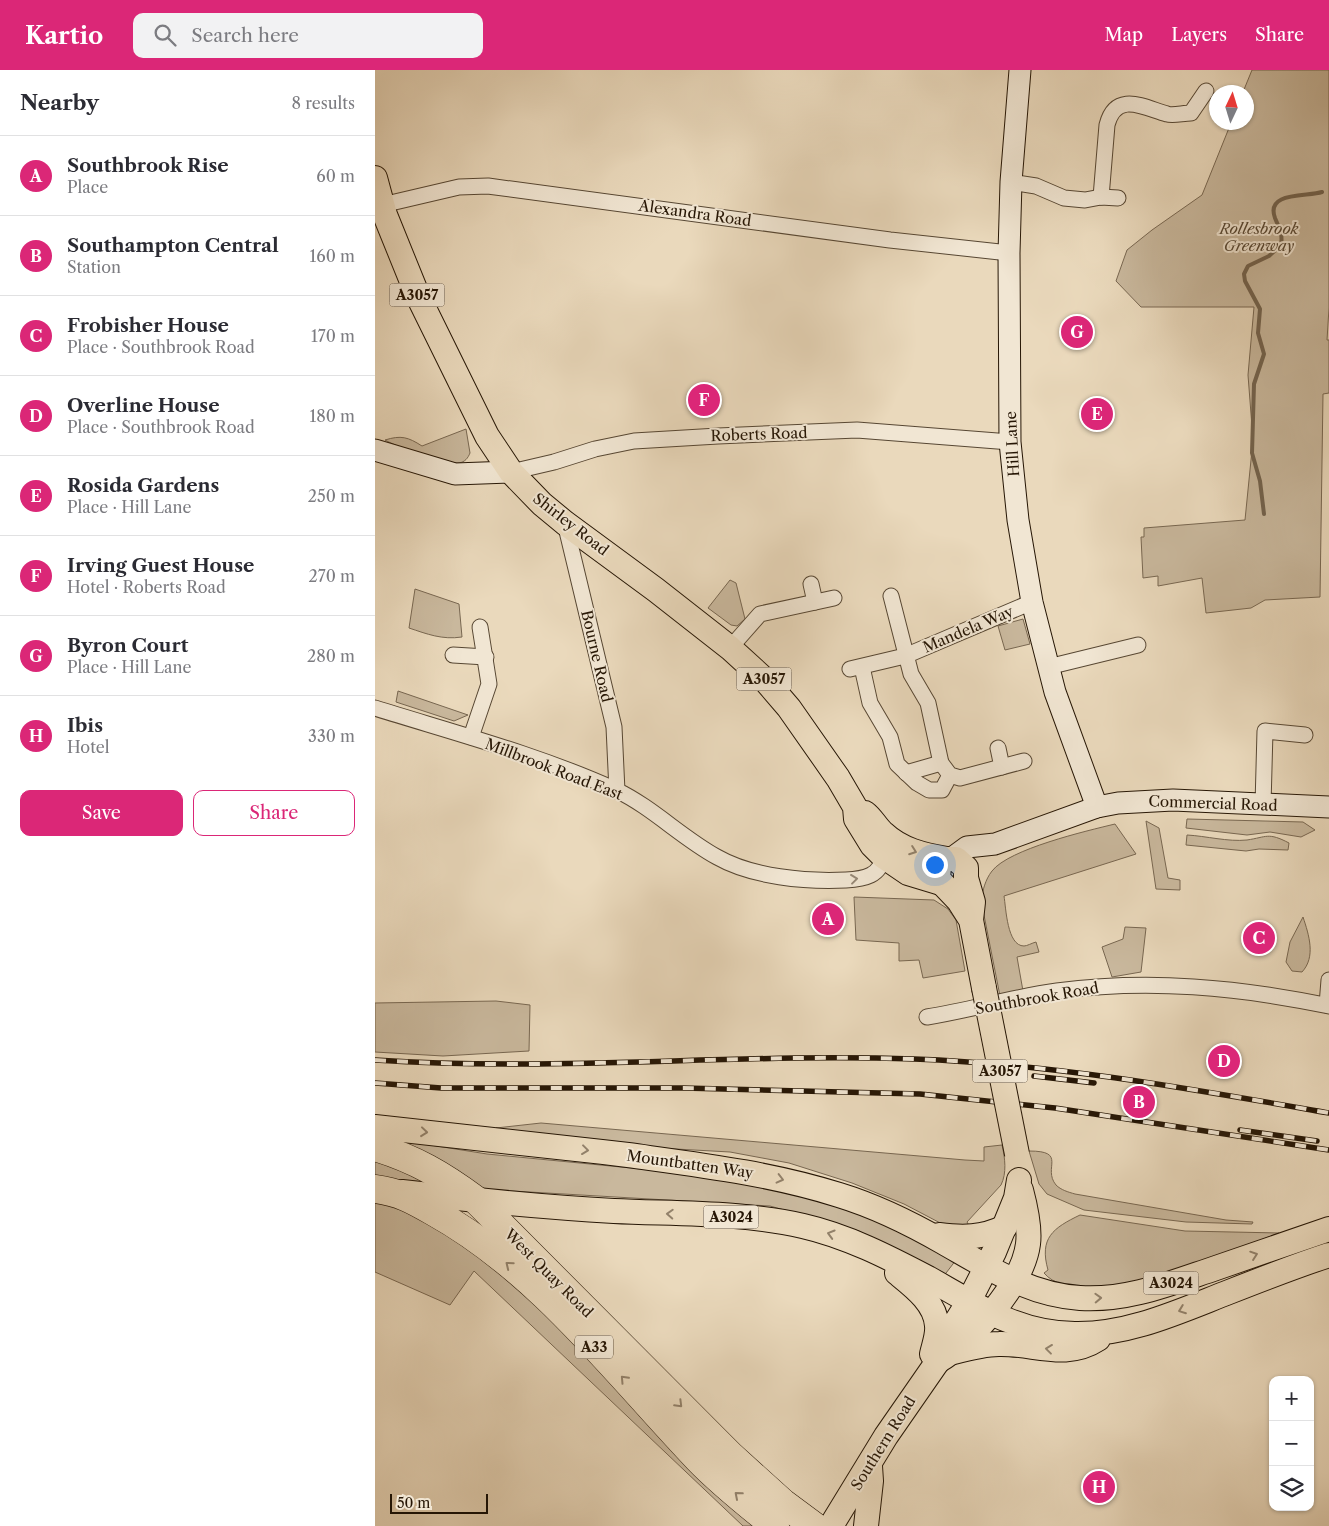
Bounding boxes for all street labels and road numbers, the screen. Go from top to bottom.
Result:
street label: Alexandra Road [636,196,753,230]
road number: A3057 [390,284,445,306]
street label: Hill Lane [1001,411,1023,477]
street label: Roberts Road [710,423,808,445]
street label: Shirley Road [529,489,613,559]
street label: Mandela Way [920,601,1017,657]
street label: Bourne Road [577,608,617,704]
road number: A3057 [737,668,791,690]
street label: Millbrook Road East [483,734,626,804]
street label: Commercial Road [1148,791,1278,815]
street label: Southbrook Road [974,978,1100,1018]
road number: A3057 [973,1059,1027,1082]
street label: Mountbatten Way [625,1146,755,1182]
road number: A3024 [703,1206,759,1228]
street label: West Quay Road [500,1224,597,1321]
road number: A3024 [1143,1272,1199,1294]
road number: A33 [575,1336,613,1358]
street label: Southern Road [847,1392,919,1494]

